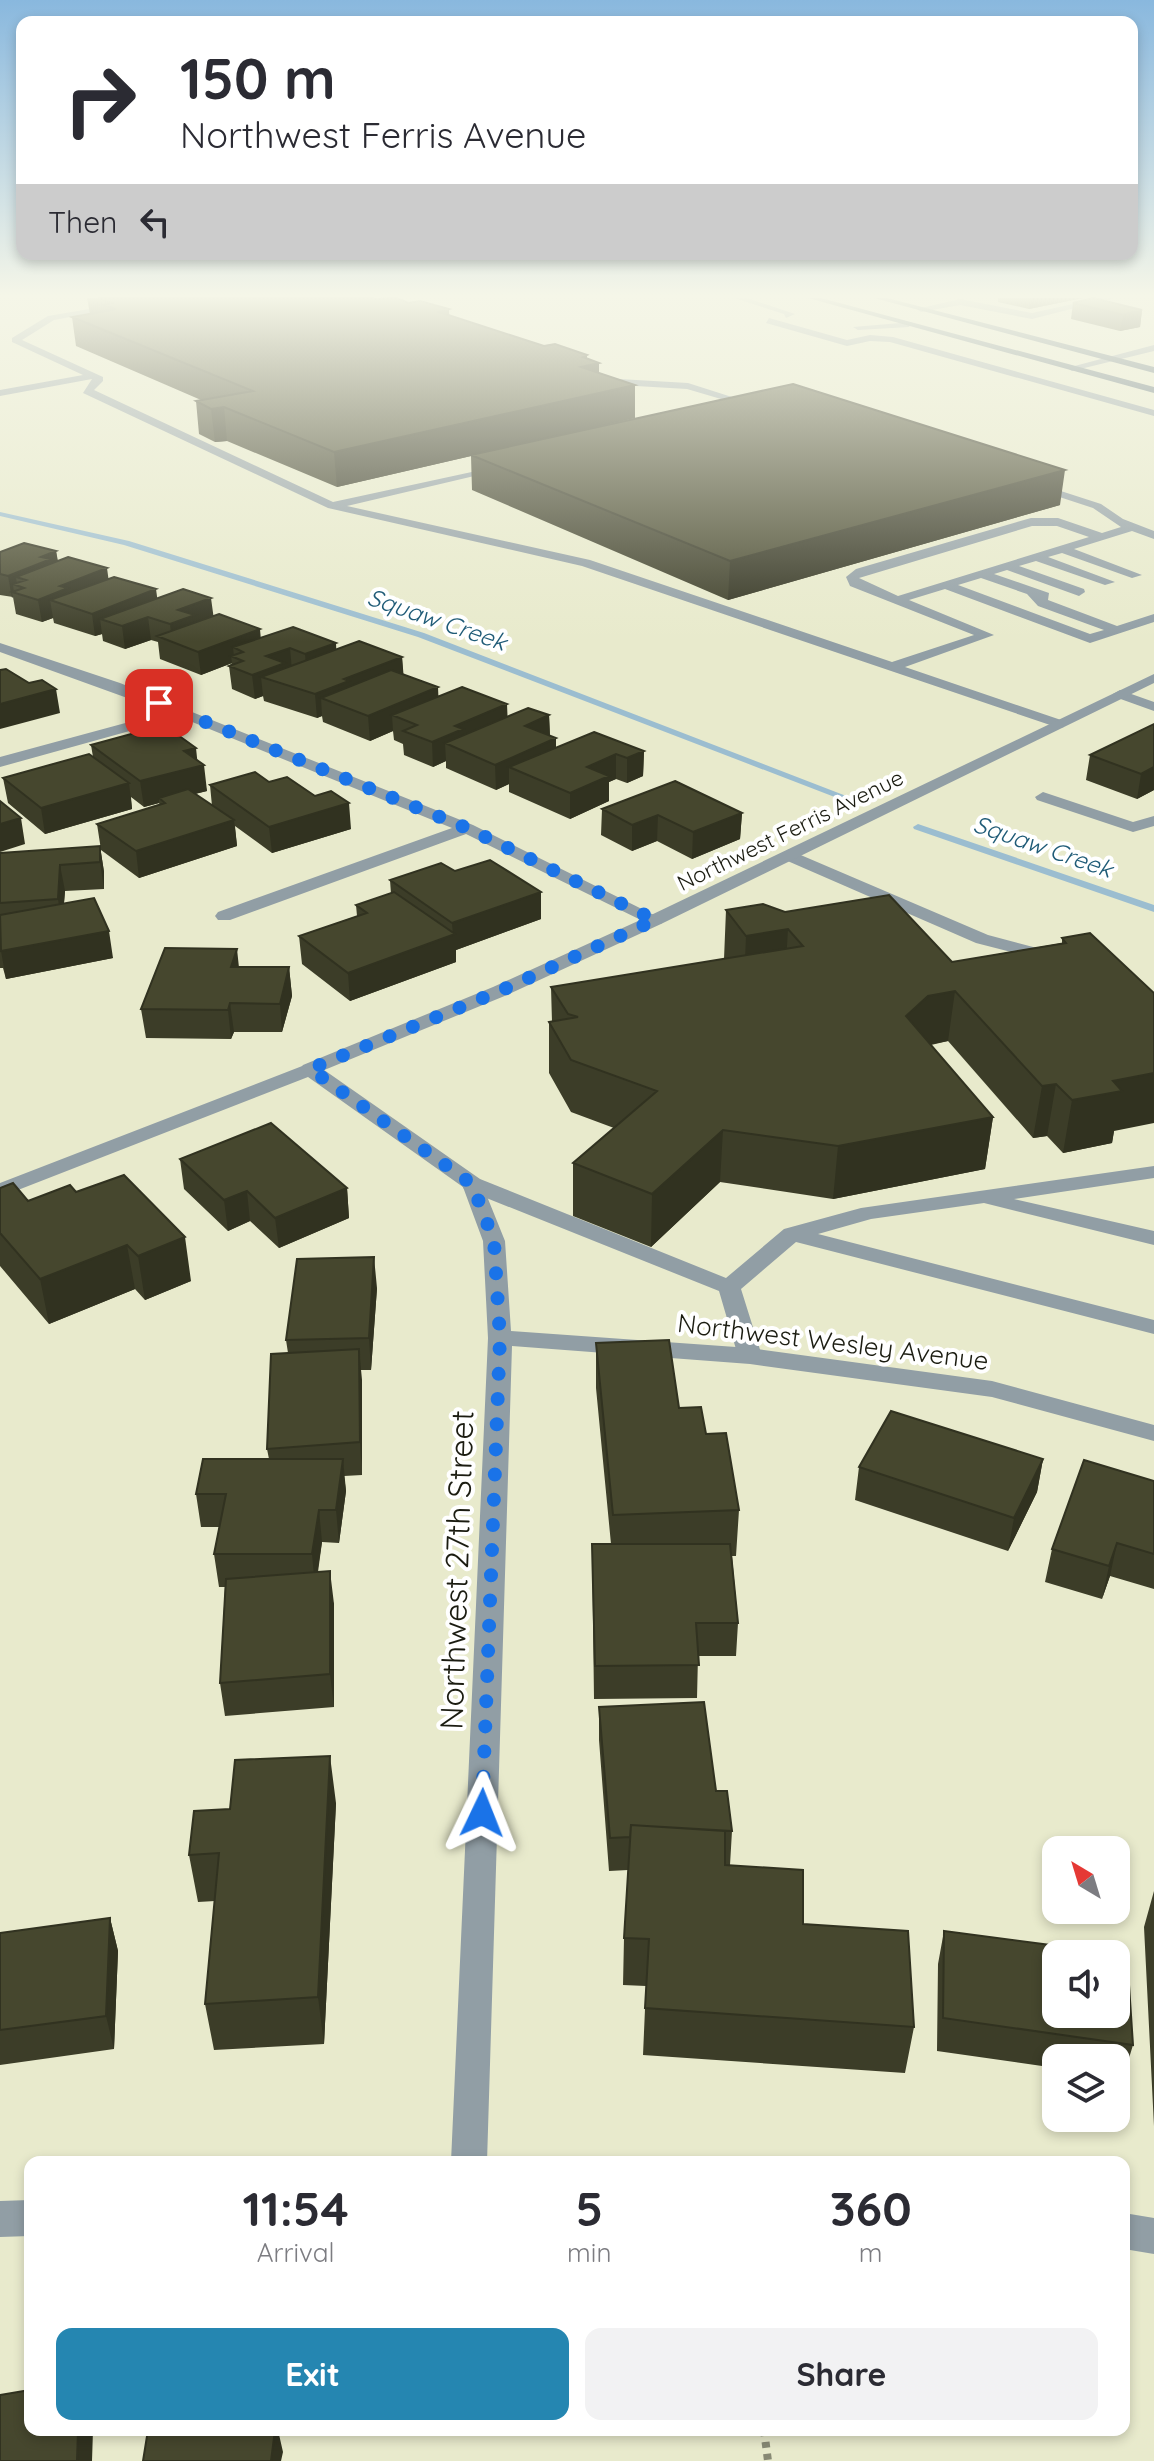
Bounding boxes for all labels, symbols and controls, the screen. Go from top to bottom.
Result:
text: 150 m [180,43,336,113]
icon: right [48,48,152,152]
text: Northwest Ferris Avenue [180,112,586,157]
icon: left [133,200,177,244]
text: Then [48,203,117,241]
water label: Squaw Creek [364,581,513,658]
pin [125,669,193,737]
icon: arrive [137,681,181,725]
street label: Northwest Ferris Avenue [672,763,908,897]
water label: Squaw Creek [970,808,1119,885]
street label: Northwest Wesley Avenue [676,1306,991,1377]
street label: Northwest 27th Street [430,1410,482,1730]
position arrow [440,1771,524,1855]
north arrow [1042,1836,1130,1924]
map controls [1042,1836,1130,2132]
button: sound [1042,1940,1130,2028]
button: layers [1042,2044,1130,2132]
text: 11:54 [242,2178,349,2238]
text: 5 [575,2178,603,2238]
text: 360 [830,2178,912,2238]
text: Arrival [257,2236,334,2269]
text: min [567,2236,611,2269]
text: m [859,2236,883,2269]
button: Exit [56,2328,569,2420]
button: Share [585,2328,1098,2420]

